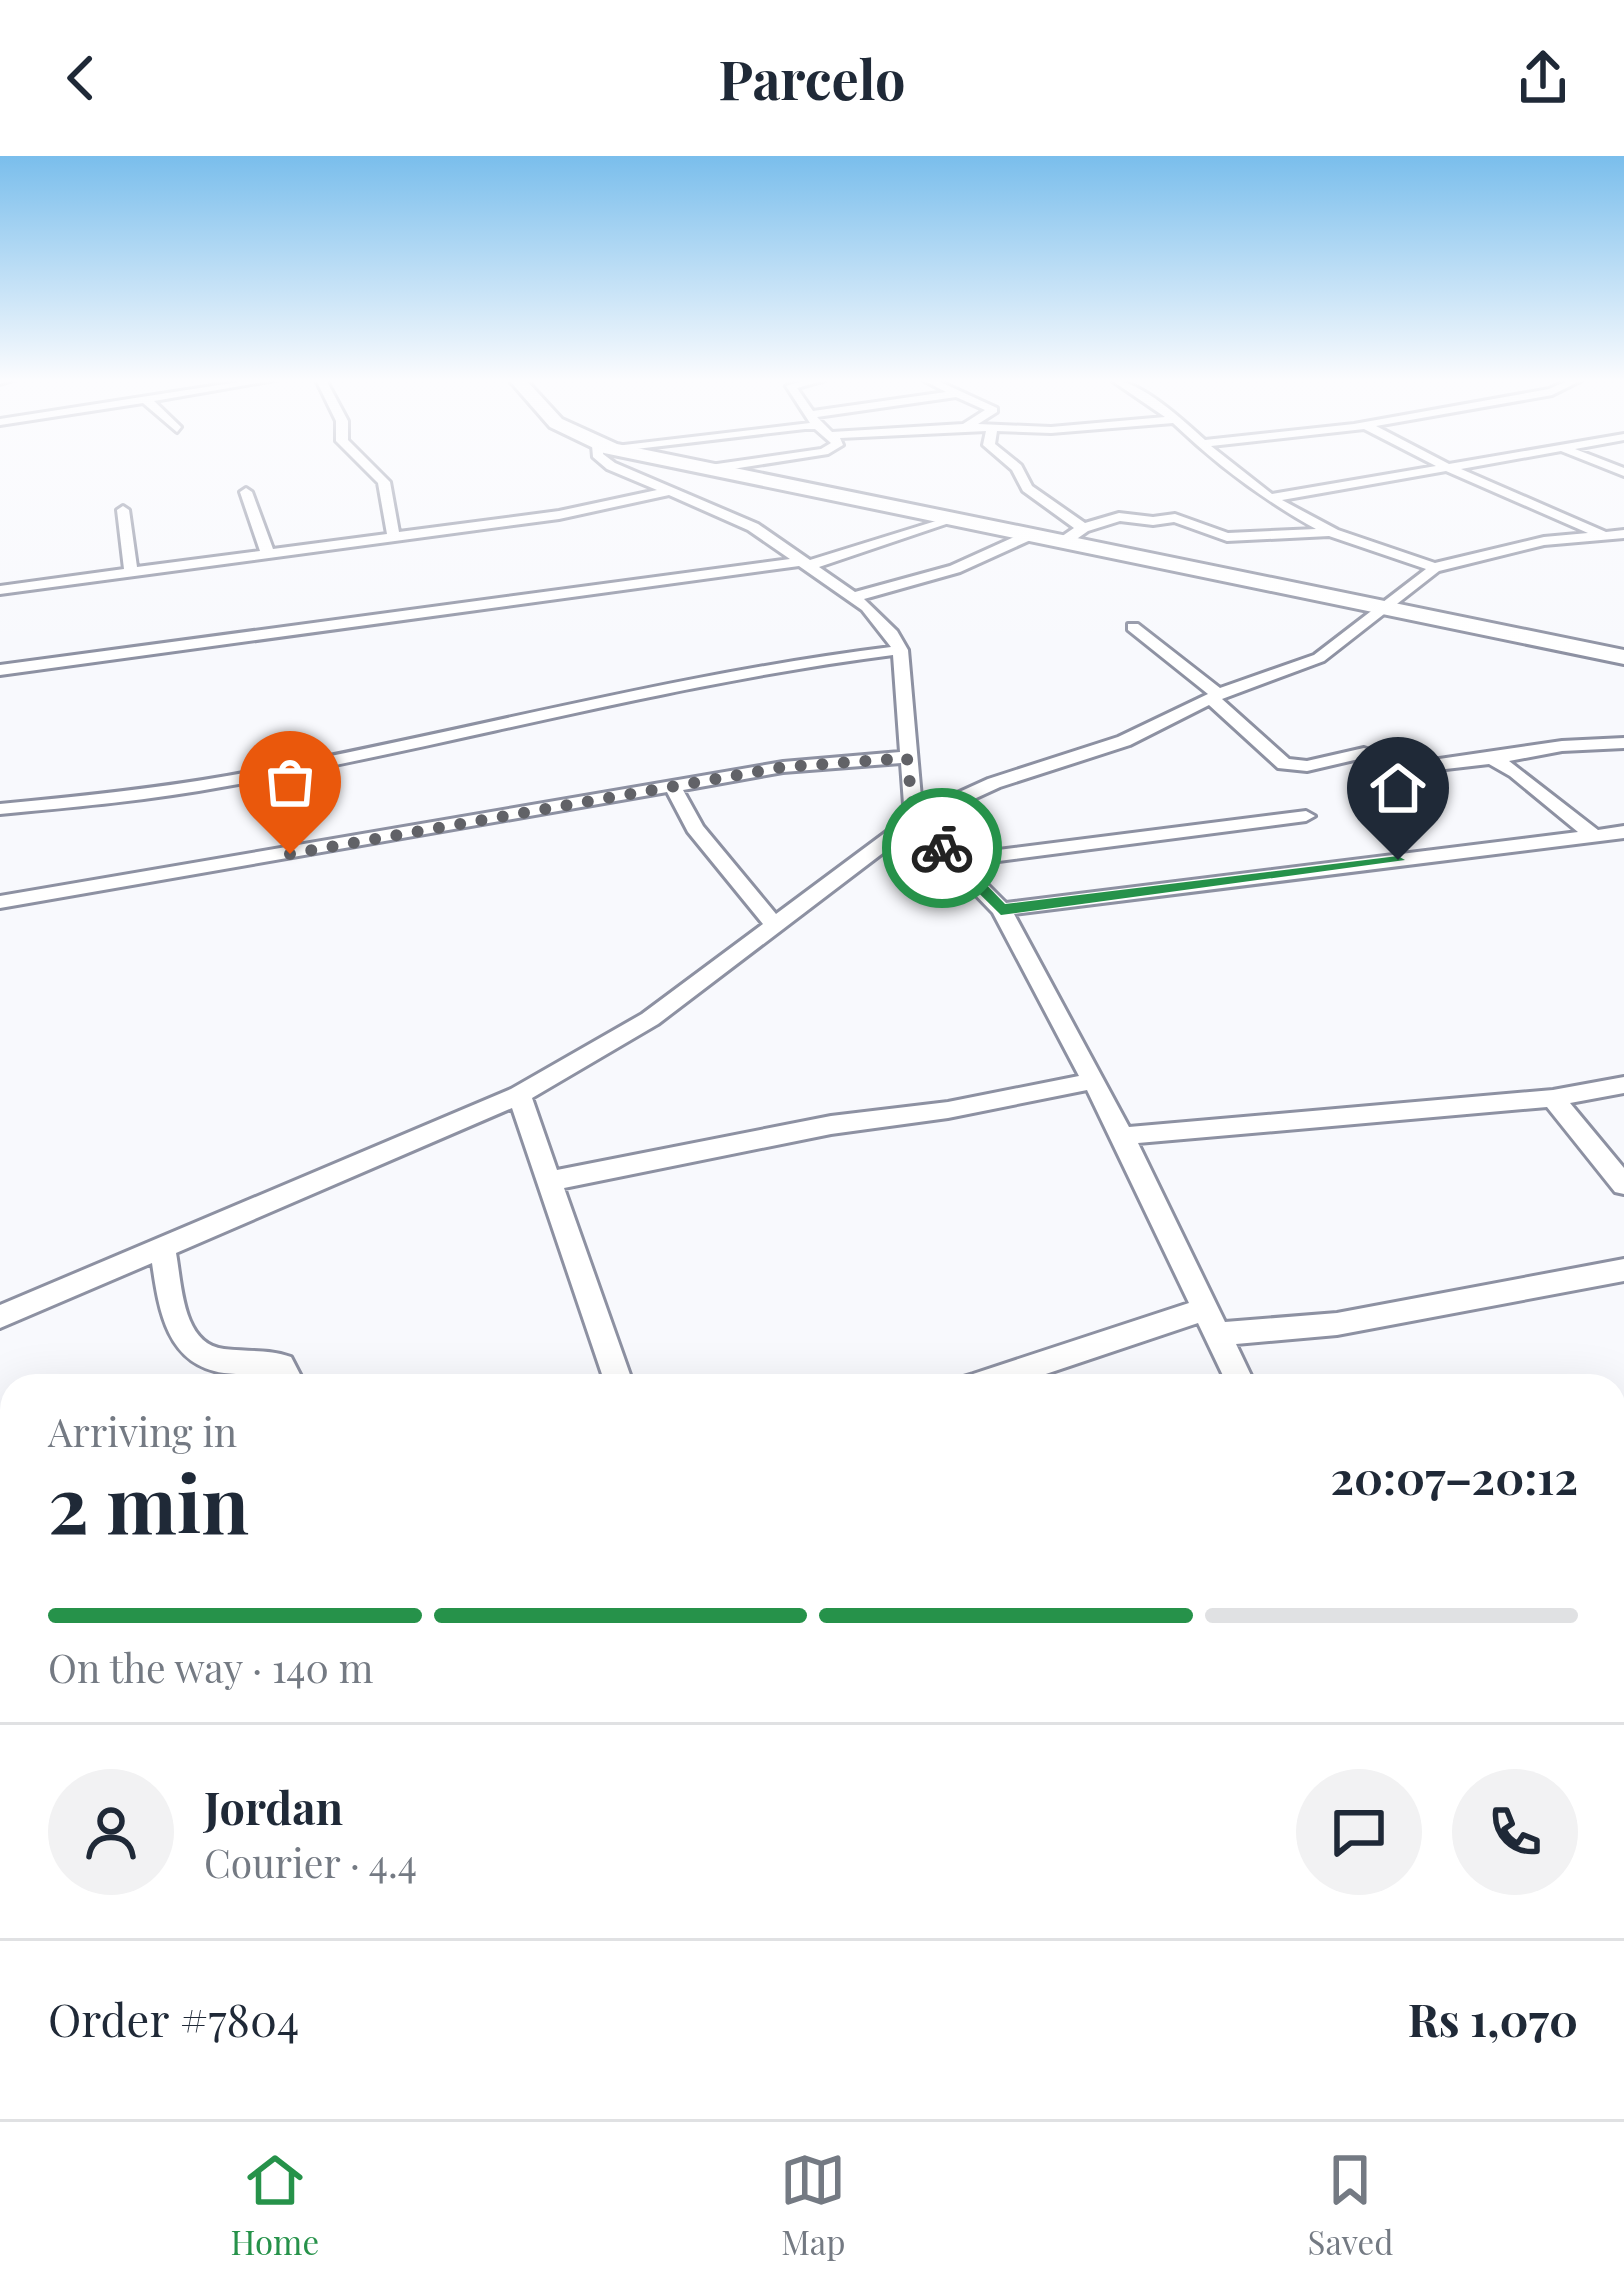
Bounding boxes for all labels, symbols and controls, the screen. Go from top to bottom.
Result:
text: Parcelo [718,42,906,114]
icon: back [48,45,114,111]
icon: share [1510,45,1576,111]
pin [239,731,341,854]
pin [1347,737,1449,860]
icon: bag [257,749,323,815]
icon: home [1365,755,1431,821]
courier [882,788,1002,908]
icon: bike [909,815,975,881]
text: Arriving in [48,1405,237,1457]
text: 20:07–20:12 [1330,1446,1578,1506]
text: 2 min [48,1450,249,1554]
text: On the way · 140 m [48,1641,373,1693]
button: person [48,1769,174,1895]
button: chat [1296,1769,1422,1895]
button: phone [1452,1769,1578,1895]
text: Jordan [204,1776,343,1836]
text: Courier · 4.4 [204,1836,417,1888]
text: Order #7804 [48,1988,299,2048]
text: Rs 1,070 [1408,1988,1578,2048]
tab: Home [231,2147,319,2263]
tab: Map [780,2147,846,2263]
tab: Saved [1308,2147,1393,2263]

